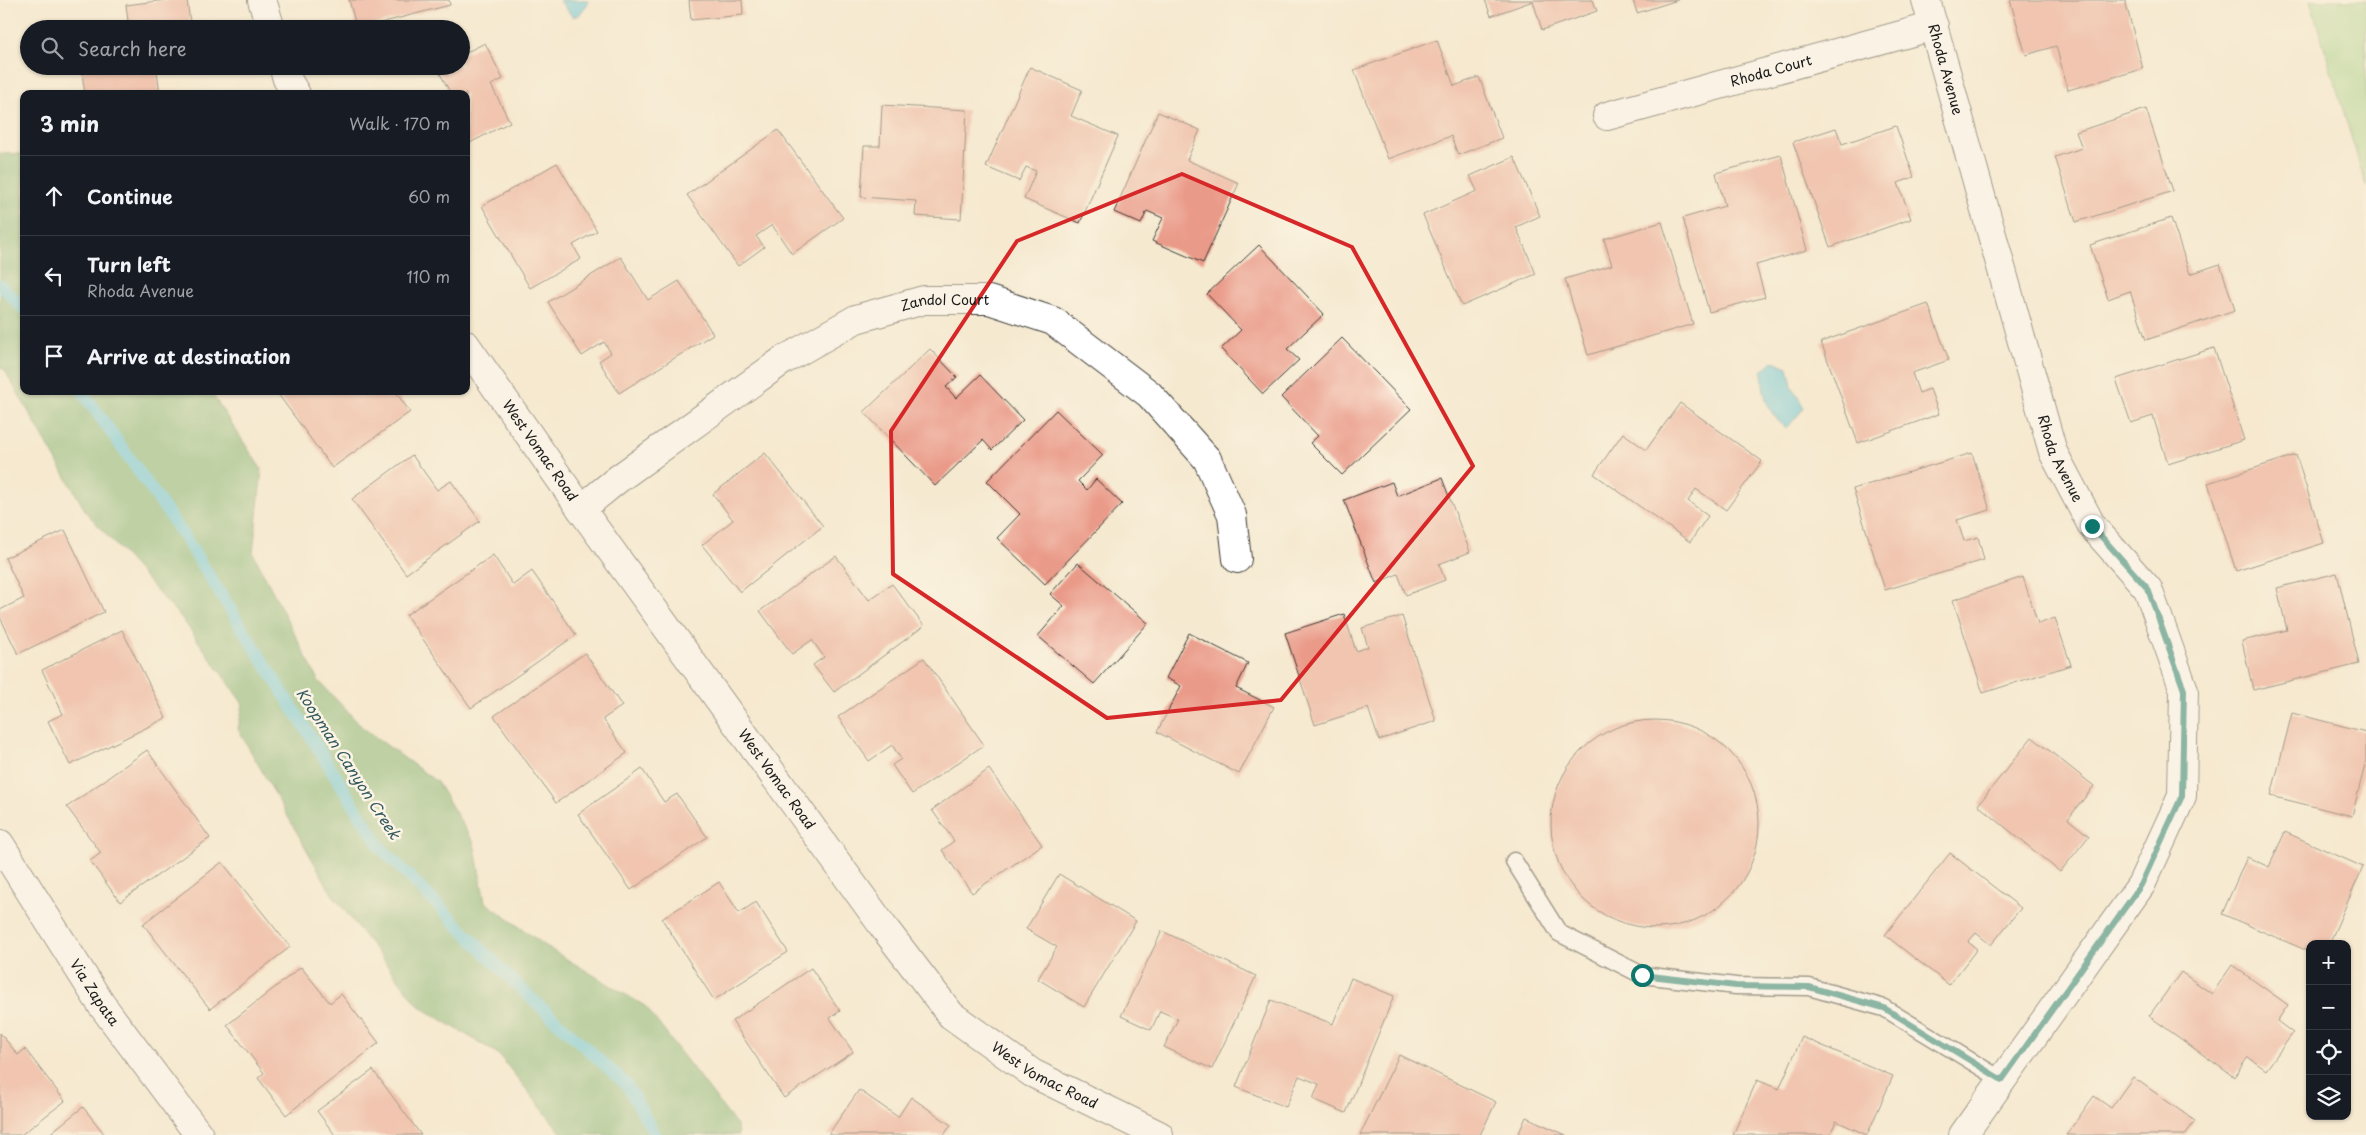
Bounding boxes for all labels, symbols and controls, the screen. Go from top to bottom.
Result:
search box [20,20,470,75]
street label: Rhoda Avenue [1923,21,1969,118]
icon: search [38,34,66,62]
text: Search here [78,34,187,62]
street label: Rhoda Court [1728,49,1814,92]
text: 3 min [40,107,99,139]
text: Walk · 170 m [349,111,450,135]
icon: ahead [40,182,68,210]
text: Continue [87,182,173,210]
text: 60 m [408,184,450,208]
text: Turn left [87,250,171,278]
icon: left [40,262,68,290]
text: 110 m [407,264,450,288]
text: Rhoda Avenue [87,278,194,302]
street label: Zandol Court [898,289,989,316]
icon: arrive [40,342,68,370]
text: Arrive at destination [87,342,291,370]
street label: West Vomac Road [498,395,583,505]
street label: Rhoda Avenue [2033,412,2089,506]
route end [2081,515,2104,538]
water label: Koopman Canyon Creek [292,683,407,844]
street label: West Vomac Road [733,724,821,834]
map controls [2306,940,2351,1120]
button: + [2306,940,2351,985]
street label: Via Zapata [65,955,125,1031]
route start [1631,964,1654,987]
button: − [2306,985,2351,1030]
button: locate [2306,1030,2351,1075]
street label: West Vomac Road [987,1036,1102,1114]
button: layers [2306,1075,2351,1120]

